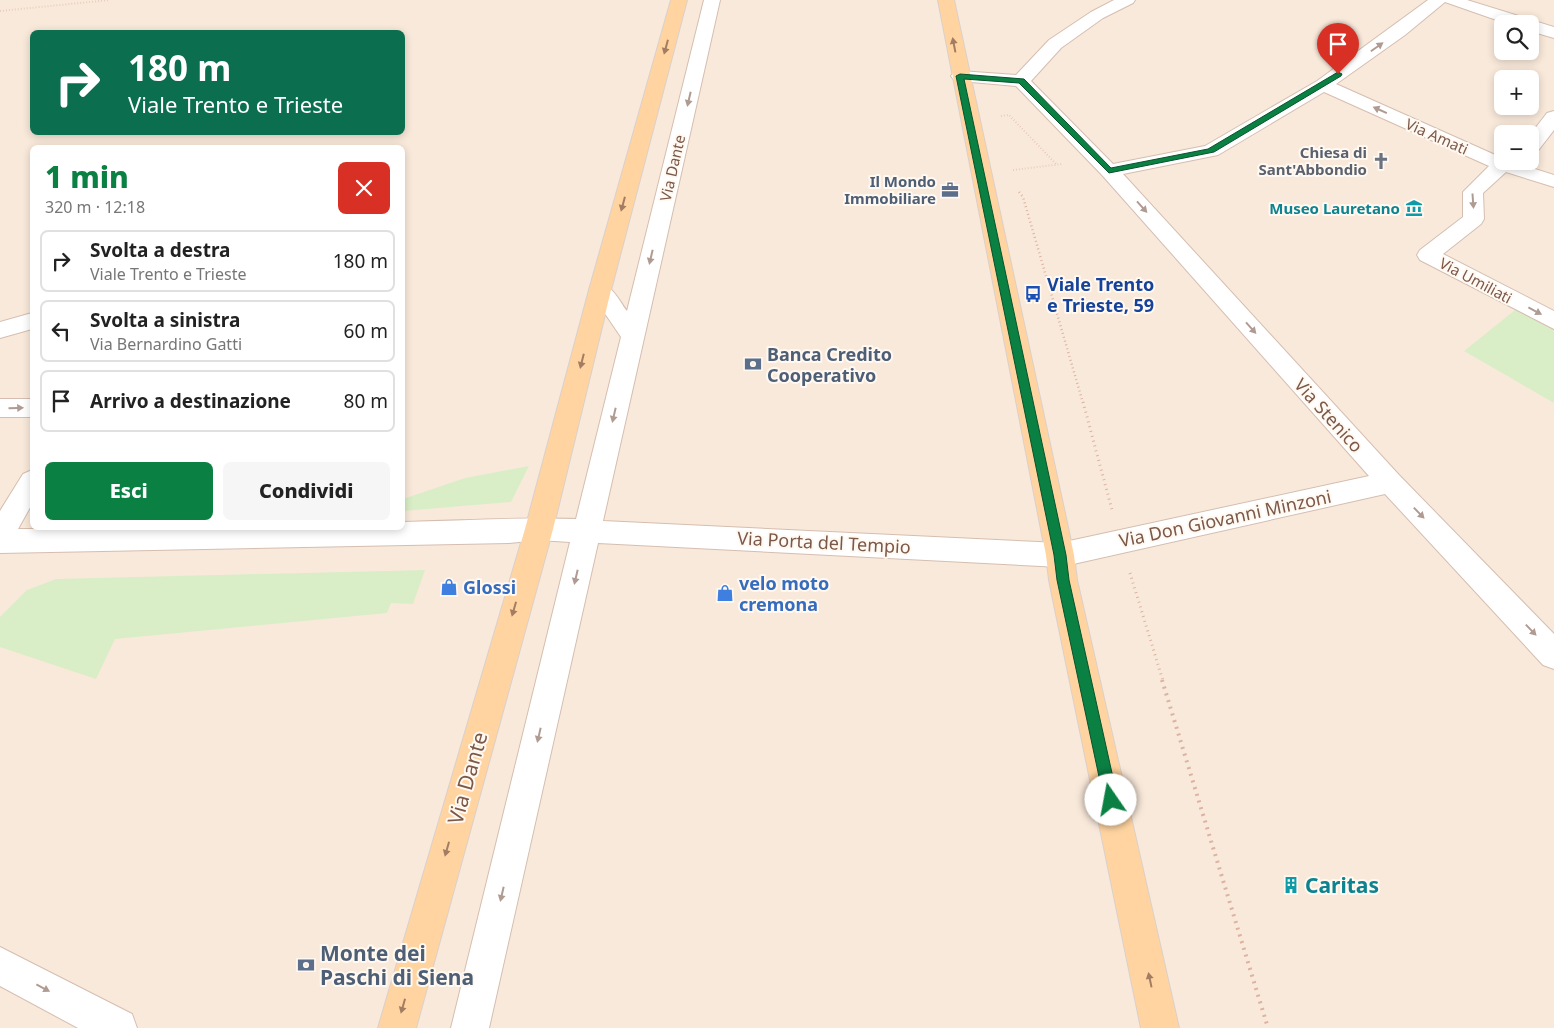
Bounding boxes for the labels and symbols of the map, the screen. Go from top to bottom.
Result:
pin [1317,23,1359,74]
one-way arrow [950,37,958,52]
one-way arrow [662,40,670,55]
one-way arrow [1370,42,1384,52]
one-way arrow [685,91,693,106]
one-way arrow [1373,106,1387,114]
street label: Via Amati [1403,113,1471,159]
street label: Via Dante [655,133,689,203]
place label: Chiesa di Sant'Abbondio [1258,142,1367,179]
church icon: Chiesa di Sant'Abbondio [1371,151,1391,171]
place label: Il Mondo Immobiliare [844,171,936,208]
office icon: Il Mondo Immobiliare [940,180,960,200]
one-way arrow [1470,194,1478,210]
one-way arrow [619,196,627,211]
place label: Museo Lauretano [1269,198,1400,218]
museum icon: Museo Lauretano [1404,198,1424,218]
one-way arrow [1136,201,1148,213]
one-way arrow [647,249,655,264]
street label: Via Umiliati [1436,253,1516,307]
place label: Viale Trento e Trieste, 59 [1047,272,1154,317]
bus stop icon: Viale Trento e Trieste, 59 [1023,284,1043,304]
one-way arrow [1528,307,1542,315]
one-way arrow [1245,321,1256,334]
place label: Banca Credito Cooperativo [767,342,892,387]
one-way arrow [578,353,586,368]
bank icon: Banca Credito Cooperativo [743,354,763,374]
street label: Via Stenico [1289,373,1369,457]
one-way arrow [9,404,25,412]
one-way arrow [610,407,618,422]
street label: Via Don Giovanni Minzoni [1117,484,1333,552]
one-way arrow [1413,506,1425,518]
street label: Via Porta del Tempio [737,525,911,559]
one-way arrow [572,570,580,585]
place label: velo moto cremona [739,571,829,616]
place label: Glossi [463,575,516,599]
shop icon: Glossi [439,577,459,597]
shop icon: velo moto cremona [715,583,735,603]
one-way arrow [510,601,518,616]
one-way arrow [1525,624,1537,636]
one-way arrow [535,728,543,743]
street label: Via Dante [440,729,494,827]
position arrow [1084,773,1136,825]
one-way arrow [442,842,450,857]
place label: Caritas [1305,871,1379,899]
building icon: Caritas [1281,875,1301,895]
one-way arrow [498,886,506,901]
place label: Monte dei Paschi di Siena [320,939,474,991]
bank icon: Monte dei Paschi di Siena [296,955,316,975]
one-way arrow [1146,973,1154,988]
one-way arrow [36,984,50,992]
one-way arrow [398,998,406,1013]

